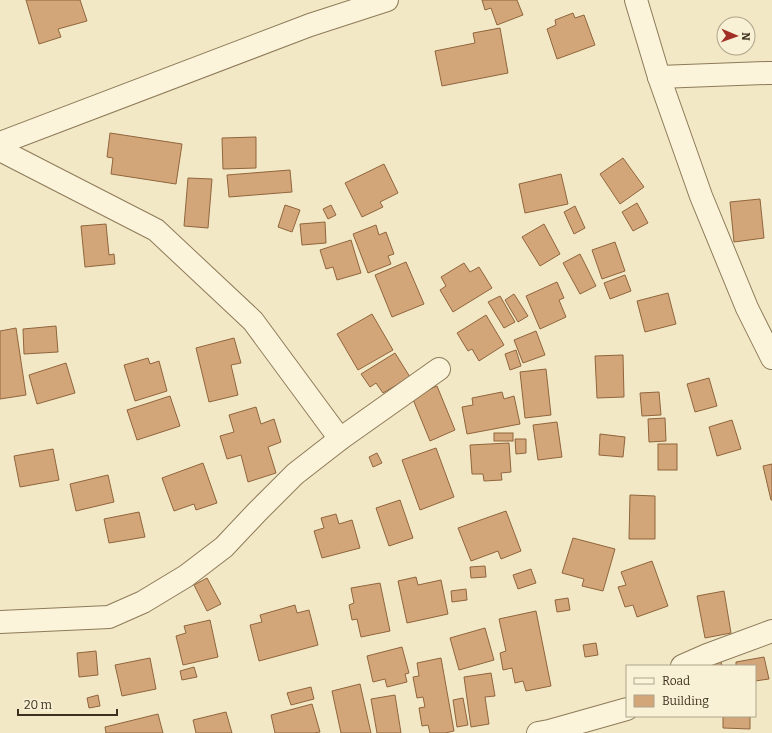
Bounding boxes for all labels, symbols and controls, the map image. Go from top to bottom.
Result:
north arrow [716,16,756,56]
text: N [739,32,752,41]
legend [626,665,756,717]
text: Road [662,674,690,688]
scale bar [18,691,117,717]
text: Building [662,694,709,708]
text: 20 m [24,698,53,712]

